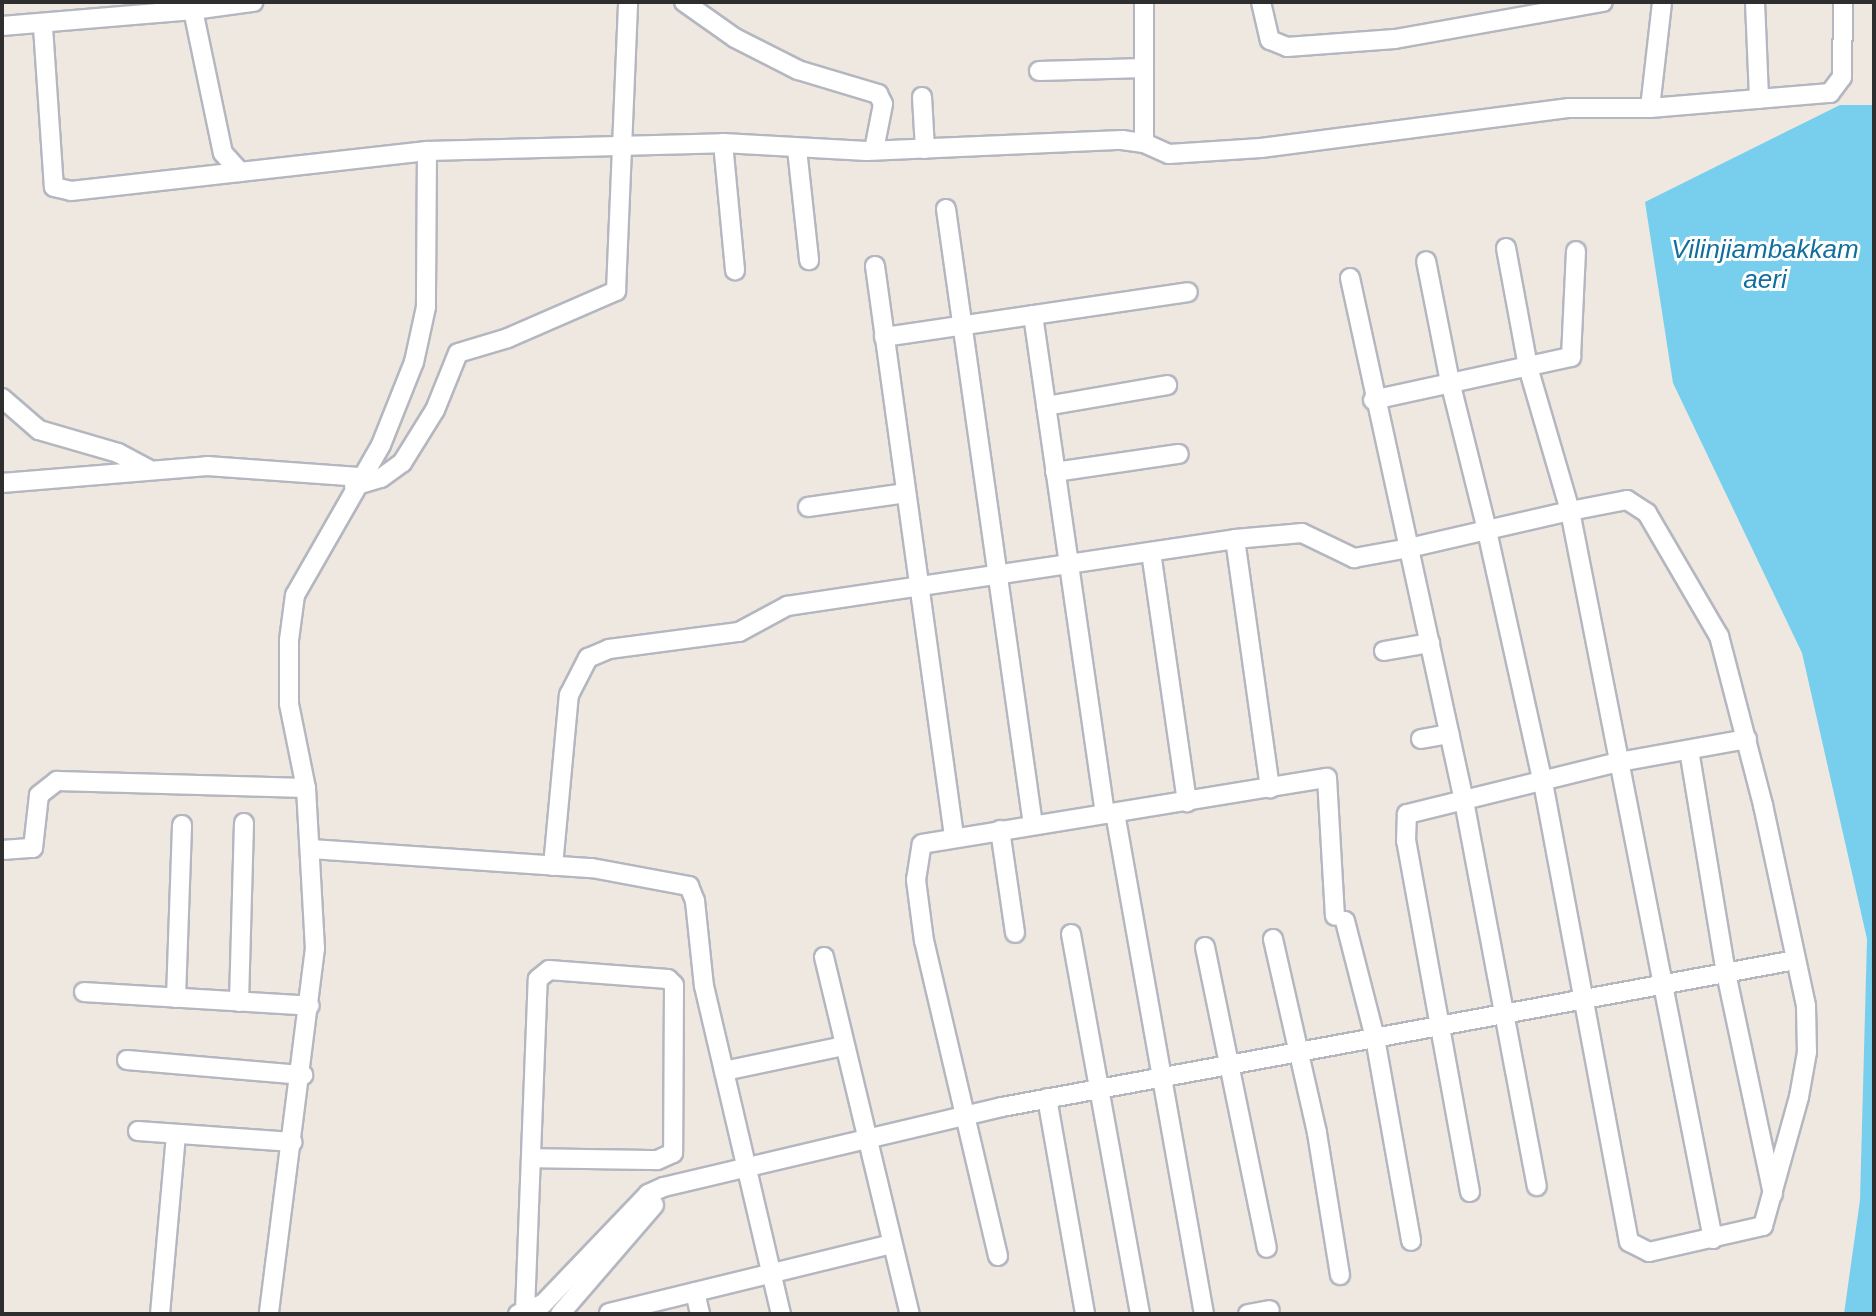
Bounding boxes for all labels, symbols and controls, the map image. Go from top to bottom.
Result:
water label: Vilinjiambakkam aeri [1671,234,1859,296]

